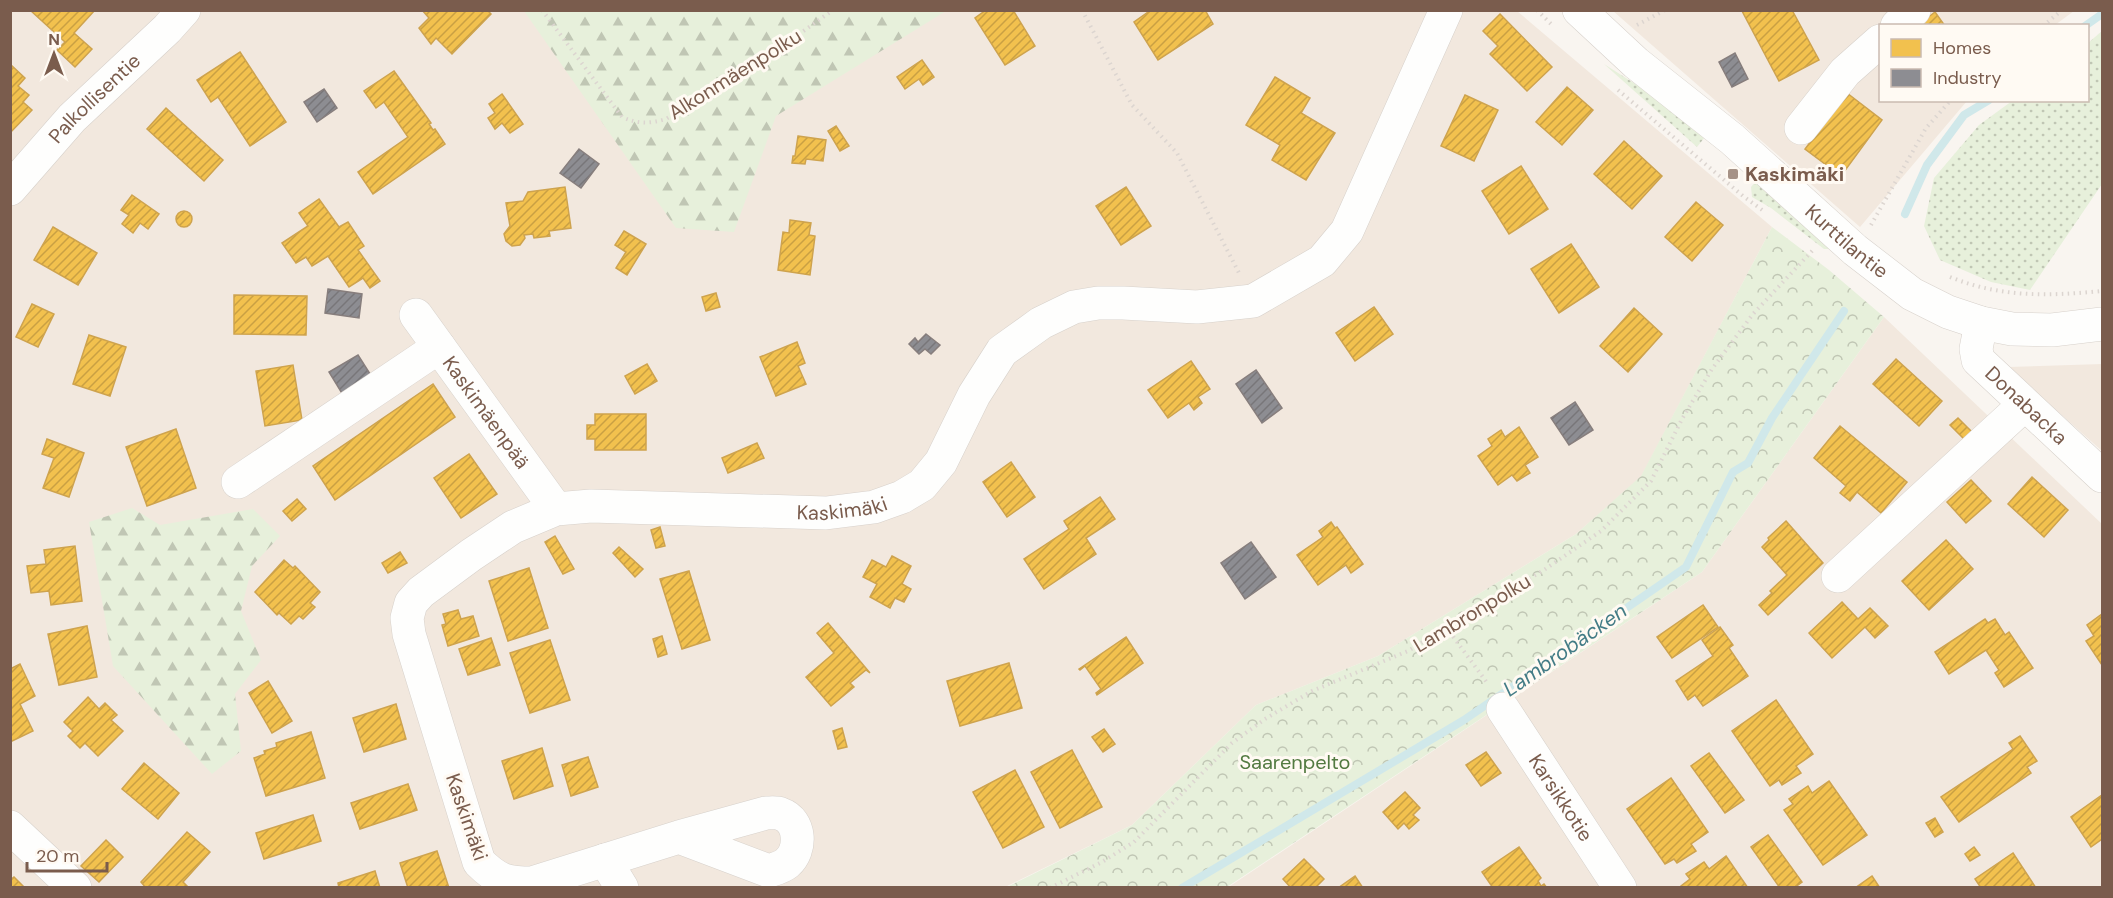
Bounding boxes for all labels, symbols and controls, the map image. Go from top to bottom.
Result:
street label: Alkonmäenpolku [664,23,806,125]
north arrow [24,24,84,84]
legend [1879,24,2089,102]
text: N [48,29,60,50]
text: Homes [1933,36,1991,60]
street label: Palkollisentie [43,48,146,149]
text: Industry [1933,66,2002,90]
place label: Kaskimäki [1745,161,1844,187]
marker: Kaskimäki [1726,167,1740,181]
street label: Kurttilantie [1800,198,1894,284]
street label: Kaskimäenpää [437,351,536,474]
street label: Donabacka [1980,360,2073,450]
street label: Kaskimäki [796,490,891,526]
street label: Lambronpolku [1409,568,1535,658]
water label: Lambrobäcken [1498,597,1632,703]
park label: Saarenpelto [1240,749,1350,775]
street label: Karsikkotie [1523,749,1599,846]
street label: Kaskimäki [440,770,494,864]
scale bar [27,835,106,873]
text: 20 m [36,844,79,868]

